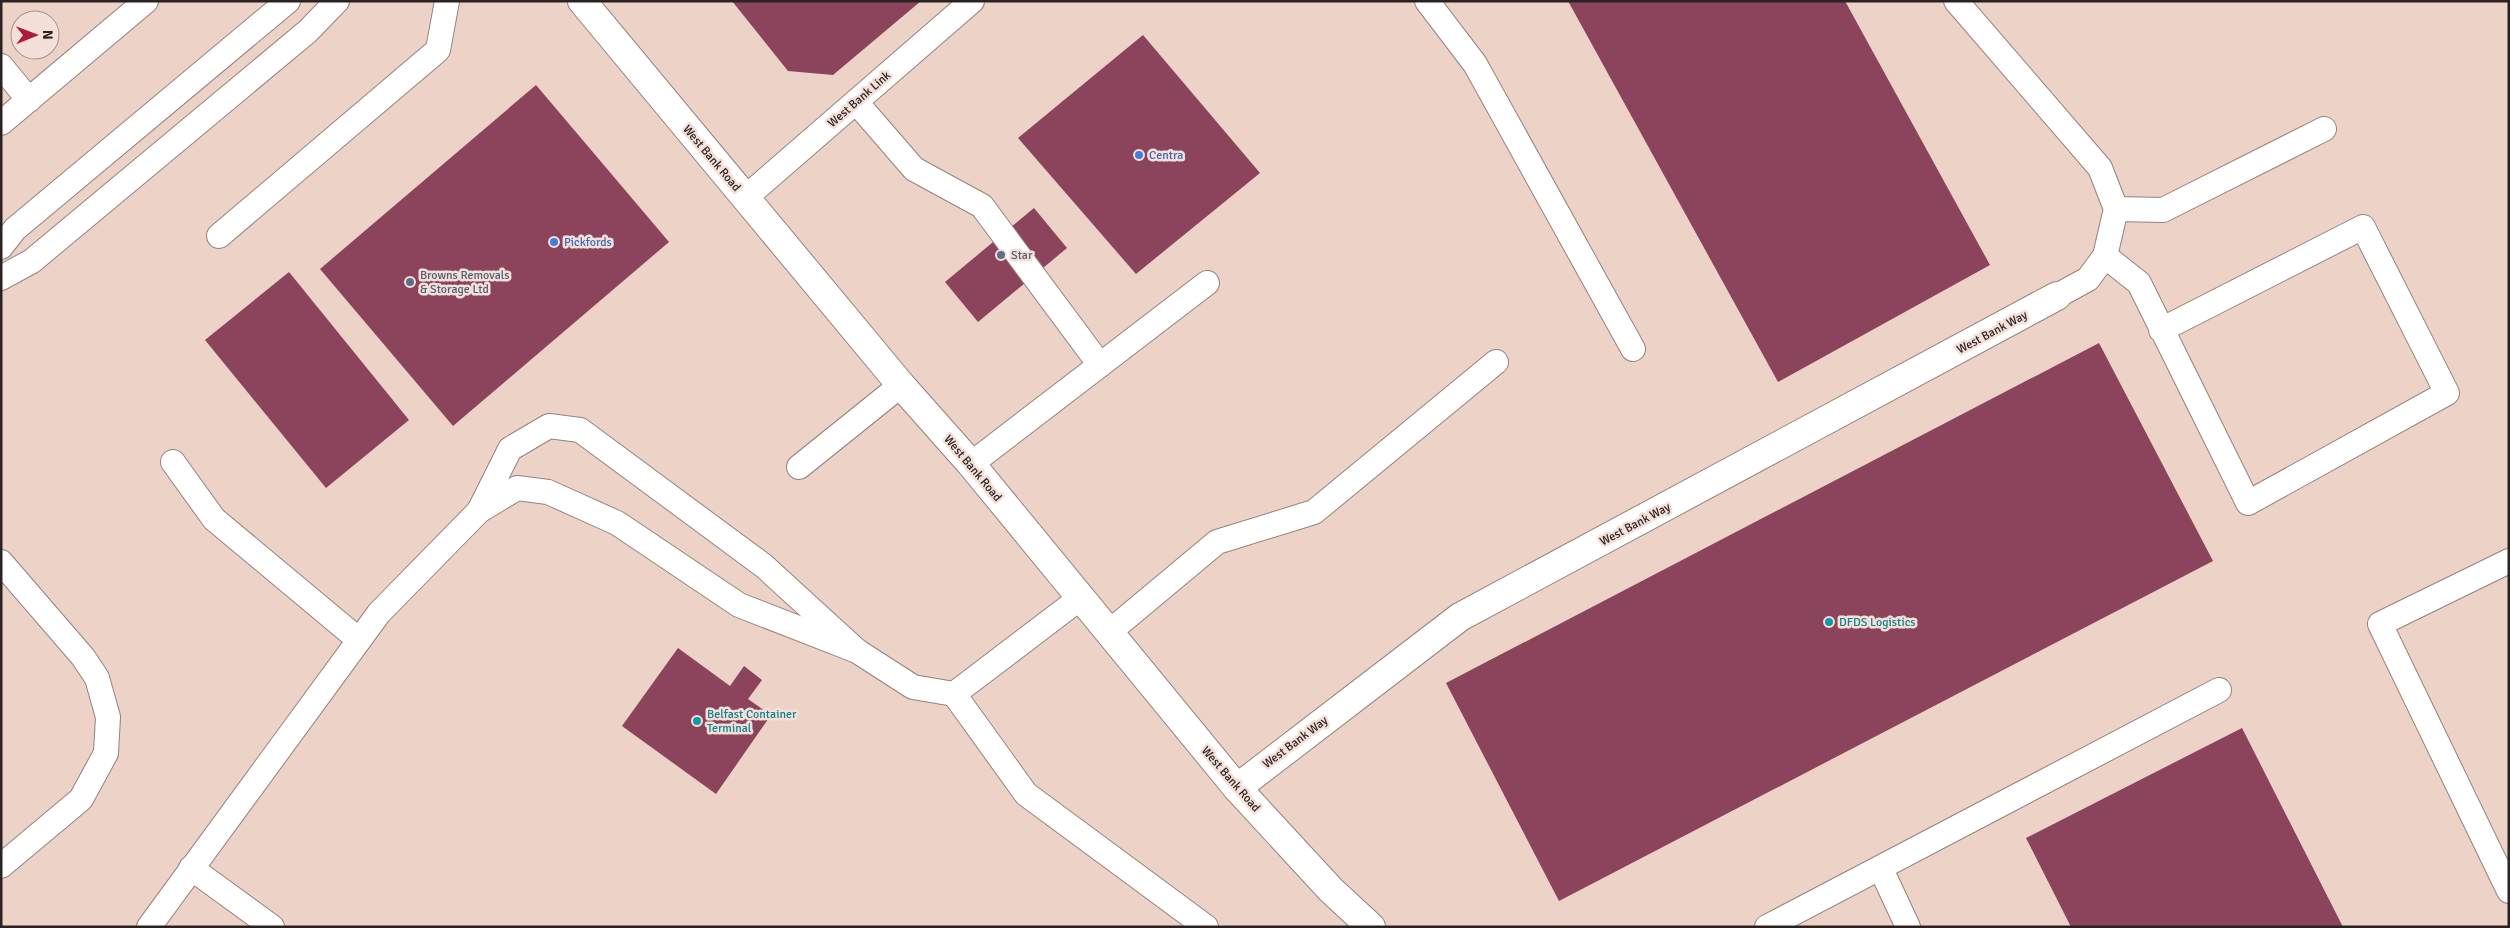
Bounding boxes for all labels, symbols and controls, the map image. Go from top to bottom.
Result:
north arrow [10,10,60,60]
text: N [39,30,56,40]
street label: West Bank Link [825,68,894,131]
street label: West Bank Road [679,122,744,195]
place label: Centra [1149,148,1183,163]
marker: Centra [1133,149,1145,161]
place label: Pickfords [564,235,612,250]
marker: Pickfords [548,236,560,248]
place label: Star [1011,248,1033,263]
marker: Star [995,249,1007,261]
place label: Browns Removals & Storage Ltd [420,268,510,297]
marker: Browns Removals & Storage Ltd [404,276,416,288]
street label: West Bank Way [1954,307,2030,357]
street label: West Bank Road [940,432,1005,505]
street label: West Bank Way [1597,499,1673,549]
place label: DFDS Logistics [1839,615,1916,630]
marker: DFDS Logistics [1823,616,1835,628]
place label: Belfast Container Terminal [707,707,797,736]
street label: West Bank Way [1260,713,1331,772]
marker: Belfast Container Terminal [691,715,703,727]
street label: West Bank Road [1198,743,1263,815]

